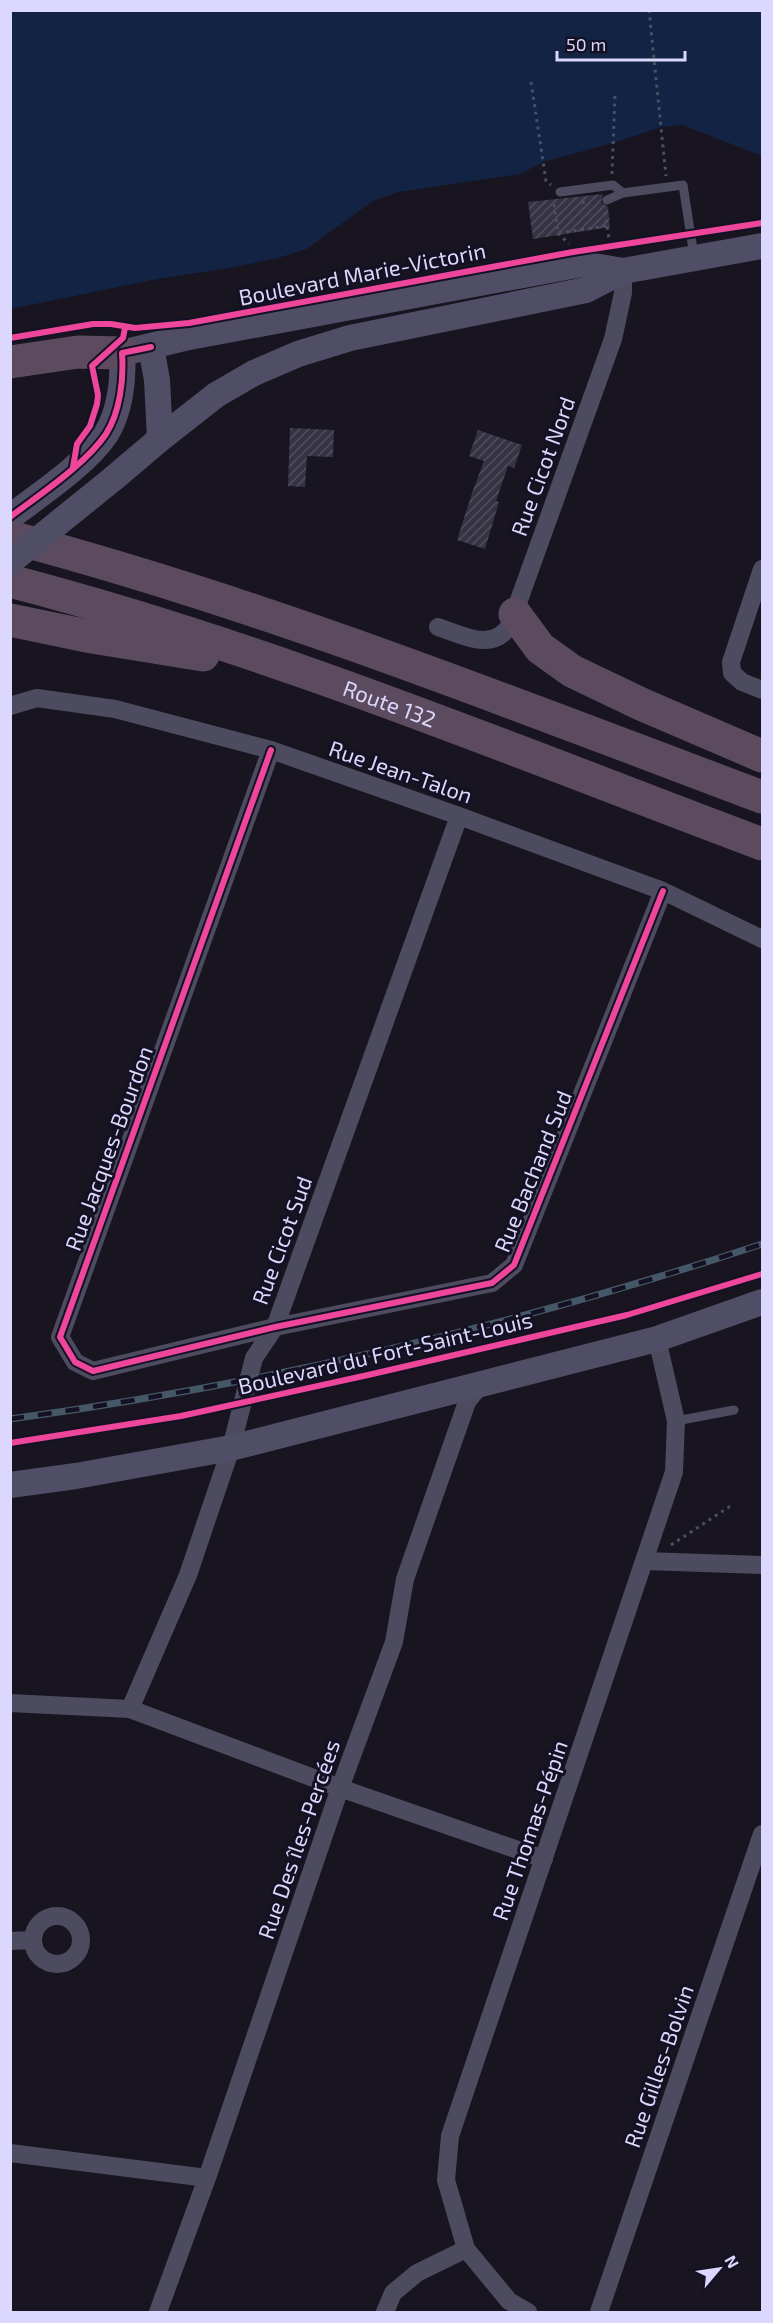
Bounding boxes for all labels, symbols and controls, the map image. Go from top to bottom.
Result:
scale bar [557,24,684,62]
text: 50 m [566,33,606,55]
street label: Boulevard Marie-Victorin [236,236,488,310]
street label: Rue Cicot Nord [505,393,579,539]
street label: Route 132 [340,674,440,732]
street label: Rue Jean-Talon [326,734,476,808]
street label: Rue Jacques-Bourdon [59,1042,157,1254]
street label: Rue Bachand Sud [488,1086,576,1256]
street label: Rue Cicot Sud [246,1172,316,1308]
street label: Boulevard du Fort-Saint-Louis [235,1305,535,1399]
street label: Rue Des îles-Percées [252,1736,344,1942]
street label: Rue Thomas-Pépin [486,1737,572,1923]
street label: Rue Gilles-Bolvin [618,1981,698,2151]
north arrow [689,2239,749,2299]
text: N [721,2252,744,2271]

